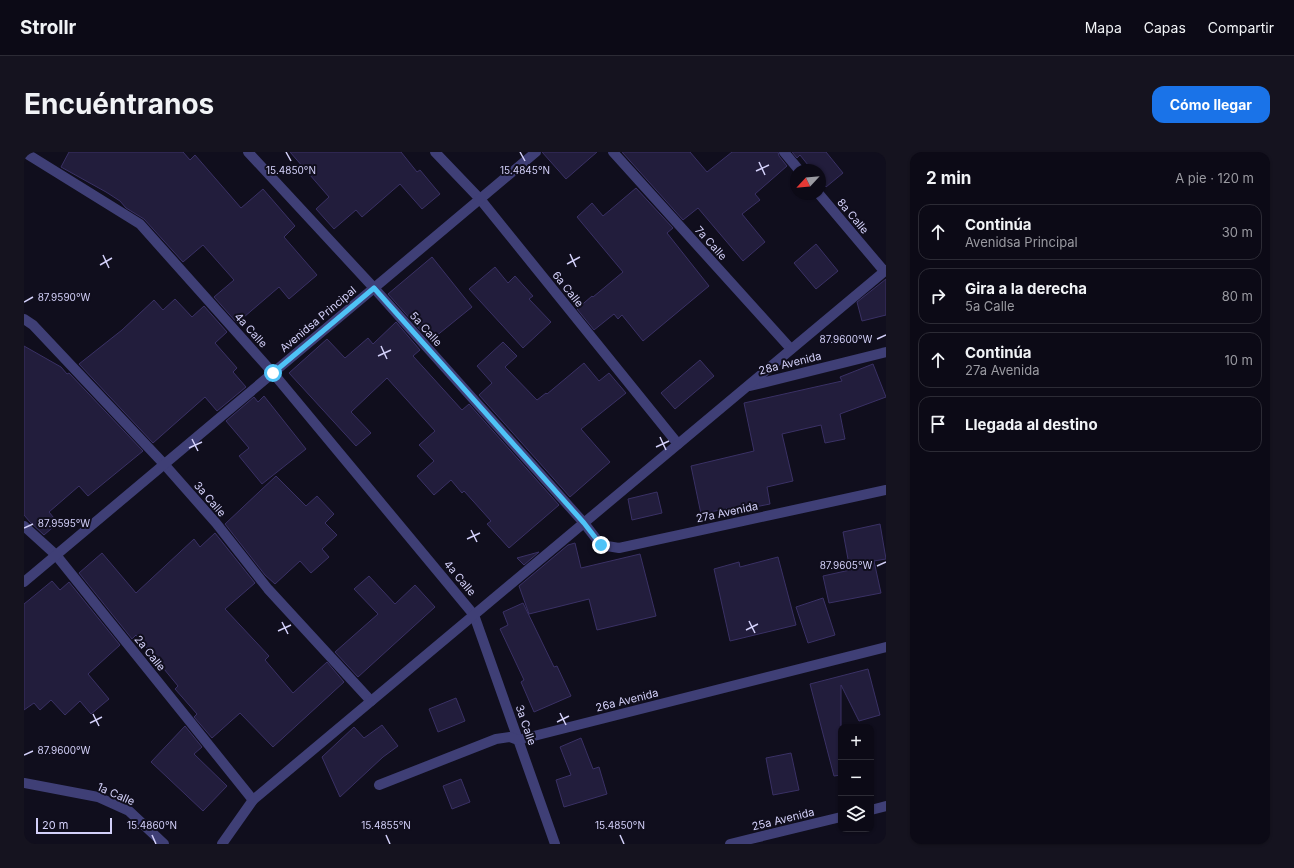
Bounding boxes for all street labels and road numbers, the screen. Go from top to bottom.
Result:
street label: 8a Calle [834,195,872,237]
street label: 7a Calle [692,223,730,263]
street label: 6a Calle [549,268,587,310]
street label: Avenidsa Principal [277,283,359,355]
street label: 5a Calle [407,309,445,349]
street label: 4a Calle [232,310,270,350]
street label: 28a Avenida [757,348,823,378]
street label: 3a Calle [191,479,229,519]
street label: 27a Avenida [695,499,759,525]
street label: 4a Calle [441,557,479,599]
street label: 2a Calle [131,632,169,674]
street label: 26a Avenida [594,685,660,715]
street label: 3a Calle [513,703,539,747]
street label: 1a Calle [95,780,137,808]
street label: 25a Avenida [750,804,816,834]

